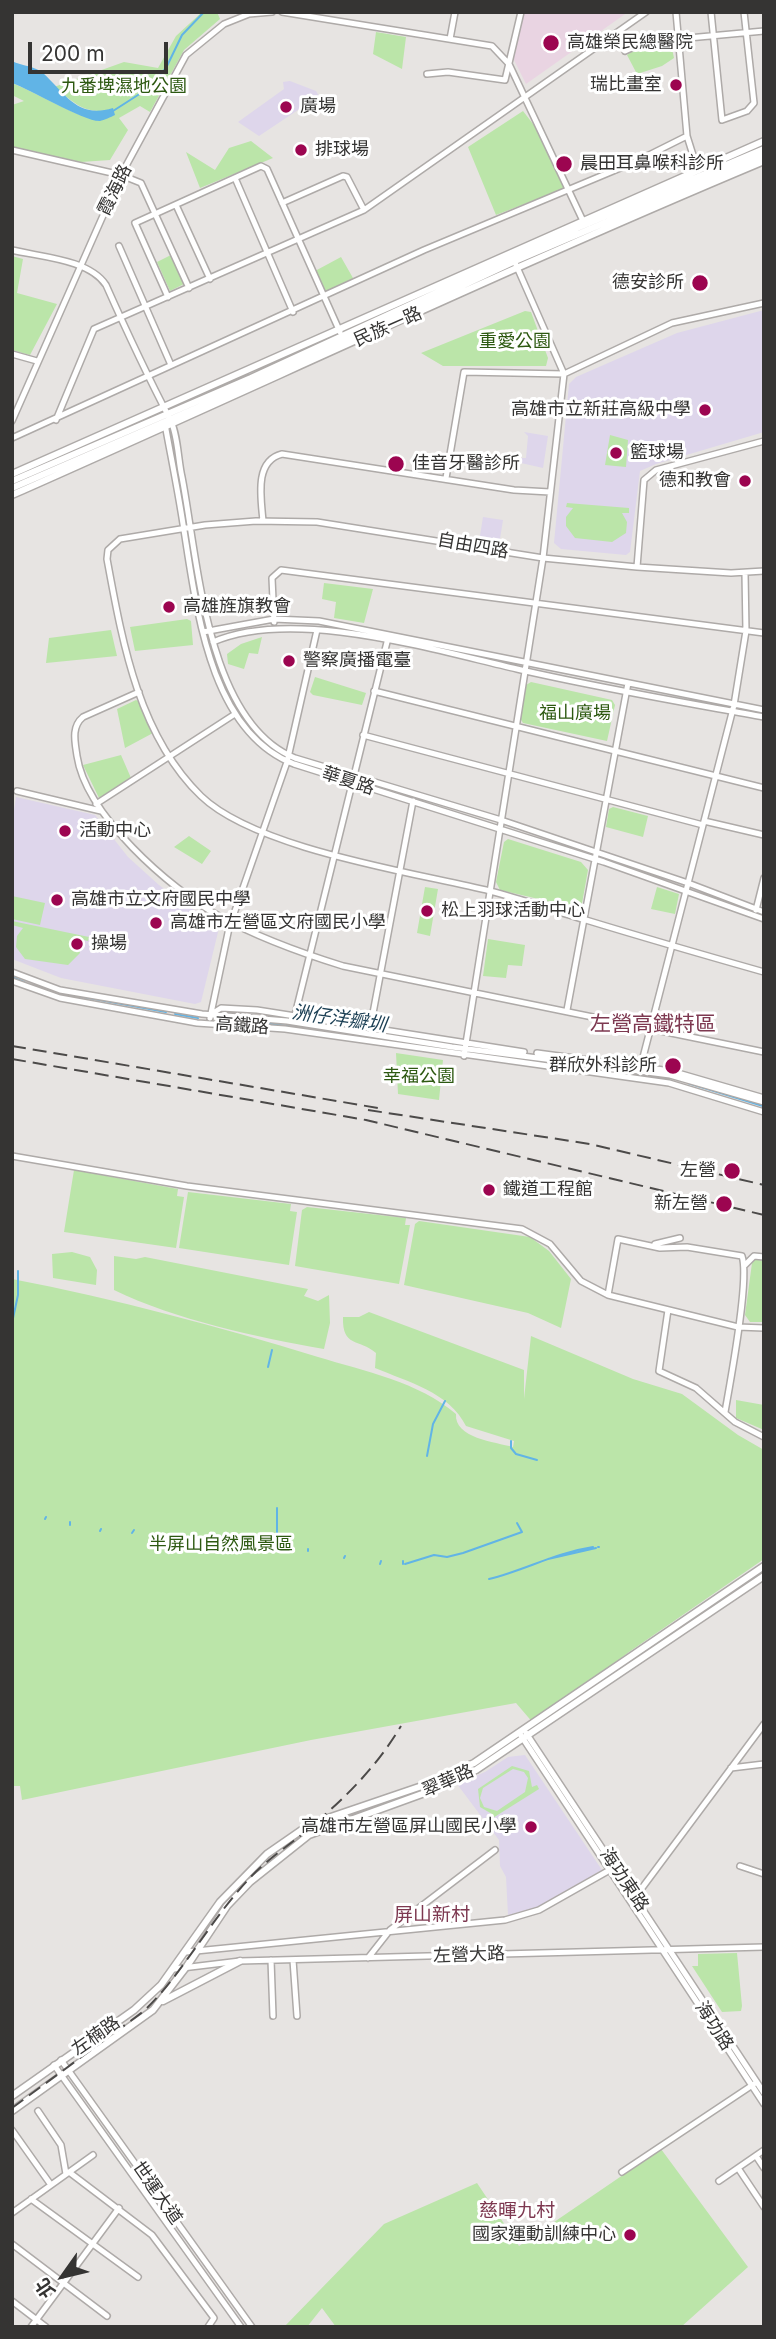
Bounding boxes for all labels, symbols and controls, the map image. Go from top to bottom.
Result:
scale bar [32,28,172,72]
place label: 高雄榮民總醫院 [567,32,693,54]
marker: 高雄榮民總醫院 [541,33,561,53]
text: 200 m [41,41,105,66]
place label: 瑞比畫室 [590,74,662,96]
park label: 九番埤濕地公園 [61,76,187,98]
marker: 瑞比畫室 [668,77,684,93]
place label: 廣場 [300,96,336,118]
marker: 廣場 [278,99,294,115]
place label: 排球場 [315,139,369,161]
marker: 排球場 [293,142,309,158]
place label: 晨田耳鼻喉科診所 [580,153,724,175]
marker: 晨田耳鼻喉科診所 [554,154,574,174]
street label: 霞海路 [93,161,137,219]
place label: 德安診所 [612,272,684,294]
marker: 德安診所 [690,273,710,293]
street label: 民族一路 [351,302,425,352]
park label: 重愛公園 [479,331,551,353]
place label: 高雄市立新莊高級中學 [511,399,691,421]
marker: 高雄市立新莊高級中學 [697,402,713,418]
place label: 籃球場 [630,442,684,464]
marker: 籃球場 [608,445,624,461]
place label: 佳音牙醫診所 [412,453,520,475]
marker: 佳音牙醫診所 [386,454,406,474]
place label: 德和教會 [659,470,731,492]
marker: 德和教會 [737,473,753,489]
street label: 自由四路 [436,529,510,563]
place label: 高雄旌旗教會 [183,596,291,618]
marker: 高雄旌旗教會 [161,599,177,615]
place label: 警察廣播電臺 [303,650,411,672]
marker: 警察廣播電臺 [281,653,297,669]
park label: 福山廣場 [539,703,611,725]
street label: 華夏路 [319,762,377,800]
place label: 活動中心 [79,820,151,842]
marker: 活動中心 [57,823,73,839]
place label: 高雄市立文府國民中學 [71,889,251,911]
marker: 高雄市立文府國民中學 [49,892,65,908]
place label: 松上羽球活動中心 [441,900,585,922]
marker: 松上羽球活動中心 [419,903,435,919]
place label: 高雄市左營區文府國民小學 [170,912,386,934]
marker: 高雄市左營區文府國民小學 [148,915,164,931]
place label: 操場 [91,933,127,955]
marker: 操場 [69,936,85,952]
water label: 洲仔洋瓣圳 [290,1001,388,1037]
district label: 左營高鐵特區 [590,1012,716,1038]
street label: 高鐵路 [214,1013,270,1039]
place label: 群欣外科診所 [549,1055,657,1077]
marker: 群欣外科診所 [663,1056,683,1076]
park label: 幸福公園 [383,1066,455,1088]
place label: 左營 [680,1160,716,1182]
marker: 左營 [722,1161,742,1181]
place label: 鐵道工程館 [503,1179,593,1201]
marker: 鐵道工程館 [481,1182,497,1198]
place label: 新左營 [654,1193,708,1215]
marker: 新左營 [714,1194,734,1214]
park label: 半屏山自然風景區 [149,1534,293,1556]
street label: 翠華路 [419,1760,477,1802]
place label: 高雄市左營區屏山國民小學 [301,1816,517,1838]
marker: 高雄市左營區屏山國民小學 [523,1819,539,1835]
street label: 海功東路 [595,1844,653,1916]
district label: 屏山新村 [394,1904,470,1926]
street label: 左營大路 [433,1943,505,1967]
street label: 海功路 [690,1997,738,2055]
street label: 左楠路 [68,2012,124,2060]
street label: 世運大道 [128,2157,186,2229]
district label: 慈暉九村 [479,2200,555,2222]
place label: 國家運動訓練中心 [472,2224,616,2246]
marker: 國家運動訓練中心 [622,2227,638,2243]
north arrow [28,2241,98,2311]
text: 北 [30,2274,60,2302]

